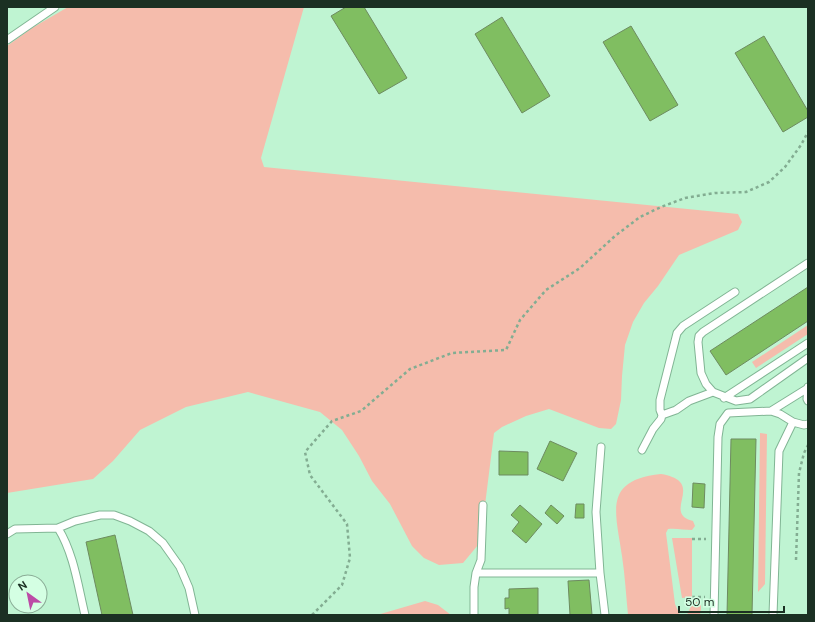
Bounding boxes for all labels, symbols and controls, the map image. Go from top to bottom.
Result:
north arrow [8,574,48,614]
text: N [15,578,30,594]
scale bar [679,588,784,614]
text: 50 m [685,594,714,610]

